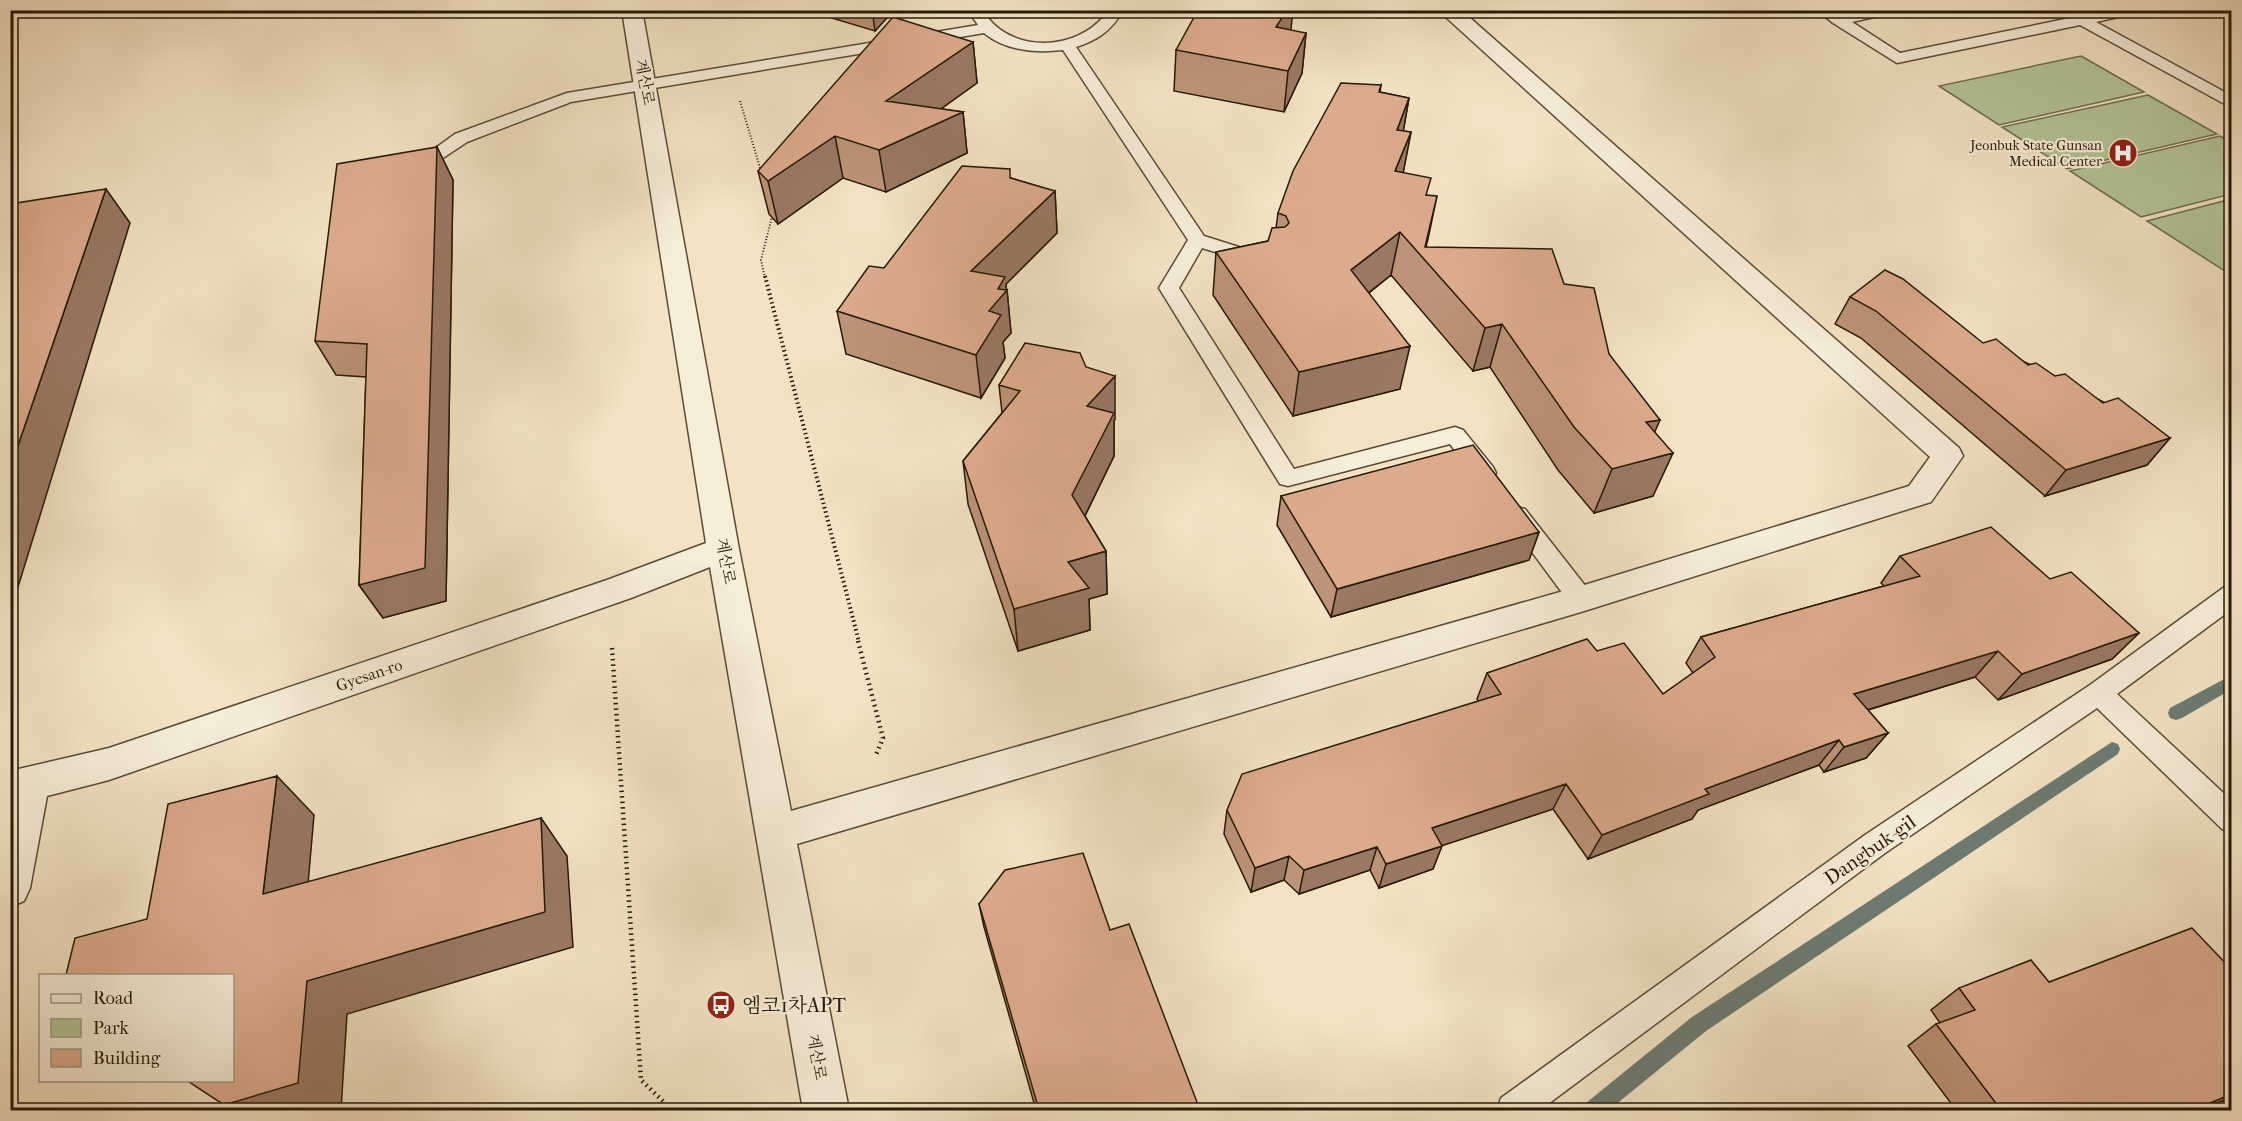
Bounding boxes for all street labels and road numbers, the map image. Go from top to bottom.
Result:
street label: 계산로 [631,57,659,107]
street label: 계산로 [712,536,740,586]
street label: Gyesan-ro [333,655,405,695]
street label: Dangbuk-gil [1820,810,1920,890]
street label: 계산로 [804,1033,830,1082]

